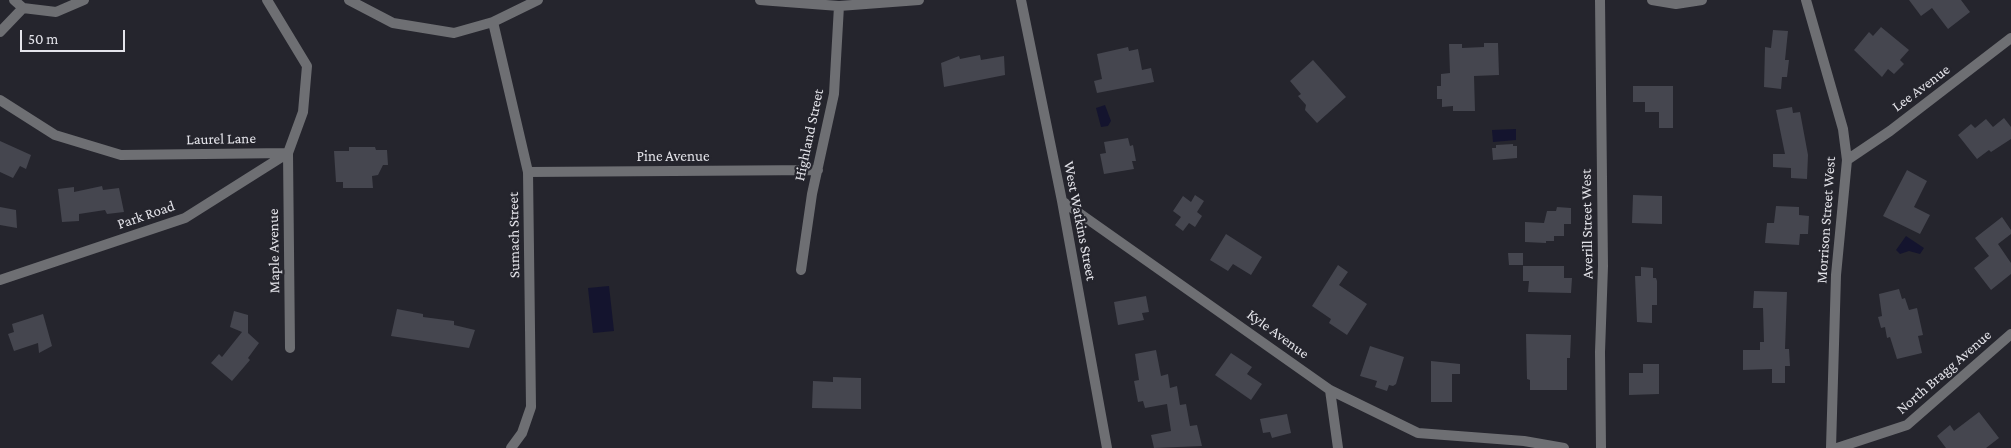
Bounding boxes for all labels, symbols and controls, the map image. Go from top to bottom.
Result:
scale bar [22,20,128,52]
text: 50 m [28,31,58,47]
street label: Lee Avenue [1889,60,1953,116]
street label: Highland Street [790,87,828,183]
street label: Laurel Lane [186,129,256,149]
street label: Pine Avenue [636,147,710,165]
street label: Morrison Street West [1813,156,1839,284]
street label: West Watkins Street [1060,160,1100,282]
street label: Averill Street West [1577,169,1597,279]
street label: Sumach Street [504,192,524,278]
street label: Park Road [115,197,177,233]
street label: Maple Avenue [264,208,284,294]
street label: Kyle Avenue [1243,305,1313,363]
street label: North Bragg Avenue [1893,326,1995,418]

